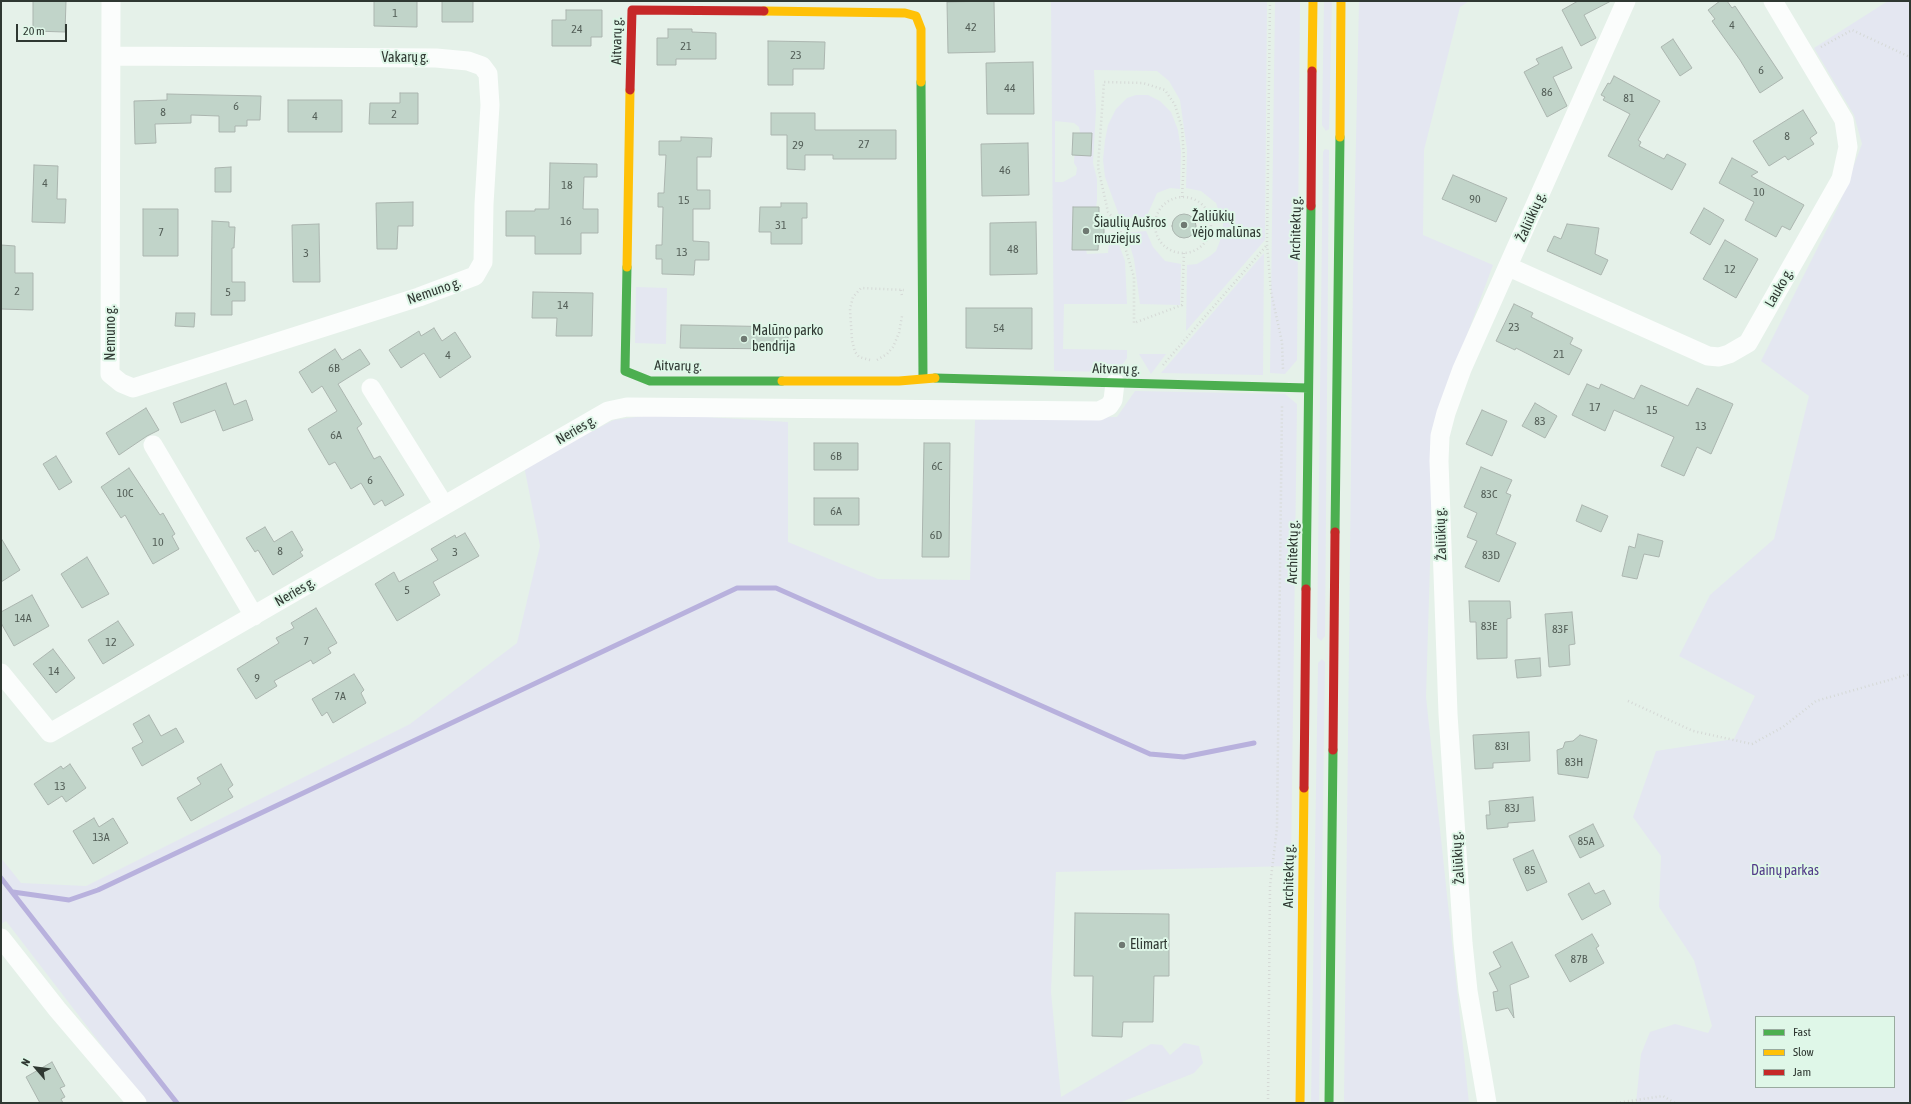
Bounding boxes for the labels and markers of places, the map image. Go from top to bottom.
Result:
place label: Žaliūkių vėjo malūnas [1192,209,1261,242]
place label: Šiaulių Aušros muziejus [1094,215,1166,248]
marker: Žaliūkių vėjo malūnas [1179,220,1189,230]
marker: Šiaulių Aušros muziejus [1081,226,1091,236]
place label: Malūno parko bendrija [752,323,823,356]
marker: Malūno parko bendrija [739,334,749,344]
place label: Elimart [1130,937,1168,953]
marker: Elimart [1117,940,1127,950]

